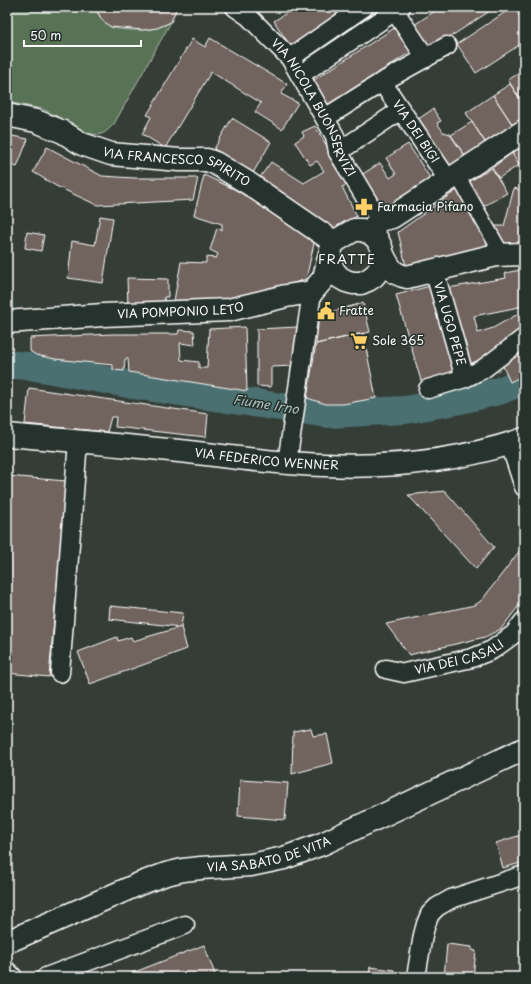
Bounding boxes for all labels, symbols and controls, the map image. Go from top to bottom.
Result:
scale bar [24,22,141,48]
text: 50 m [30,26,61,44]
street label: VIA NICOLA BUONSERVIZI [267,34,361,180]
street label: VIA DEI BIGI [389,96,444,166]
street label: VIA FRANCESCO SPIRITO [101,142,254,190]
pharmacy icon: Farmacia Pifano [354,197,374,217]
place label: Farmacia Pifano [377,197,474,215]
district label: FRATTE [318,249,376,268]
street label: VIA UGO PEPE [430,280,471,368]
street label: VIA POMPONIO LETO [117,297,246,322]
public building icon: Fratte [316,301,336,321]
place label: Fratte [339,301,374,319]
supermarket icon: Sole 365 [349,331,369,351]
place label: Sole 365 [372,331,424,349]
water label: Fiume Irno [232,389,301,418]
street label: VIA FEDERICO WENNER [194,443,339,474]
street label: VIA DEI CASALI [413,634,507,678]
street label: VIA SABATO DE VITA [206,831,334,876]

